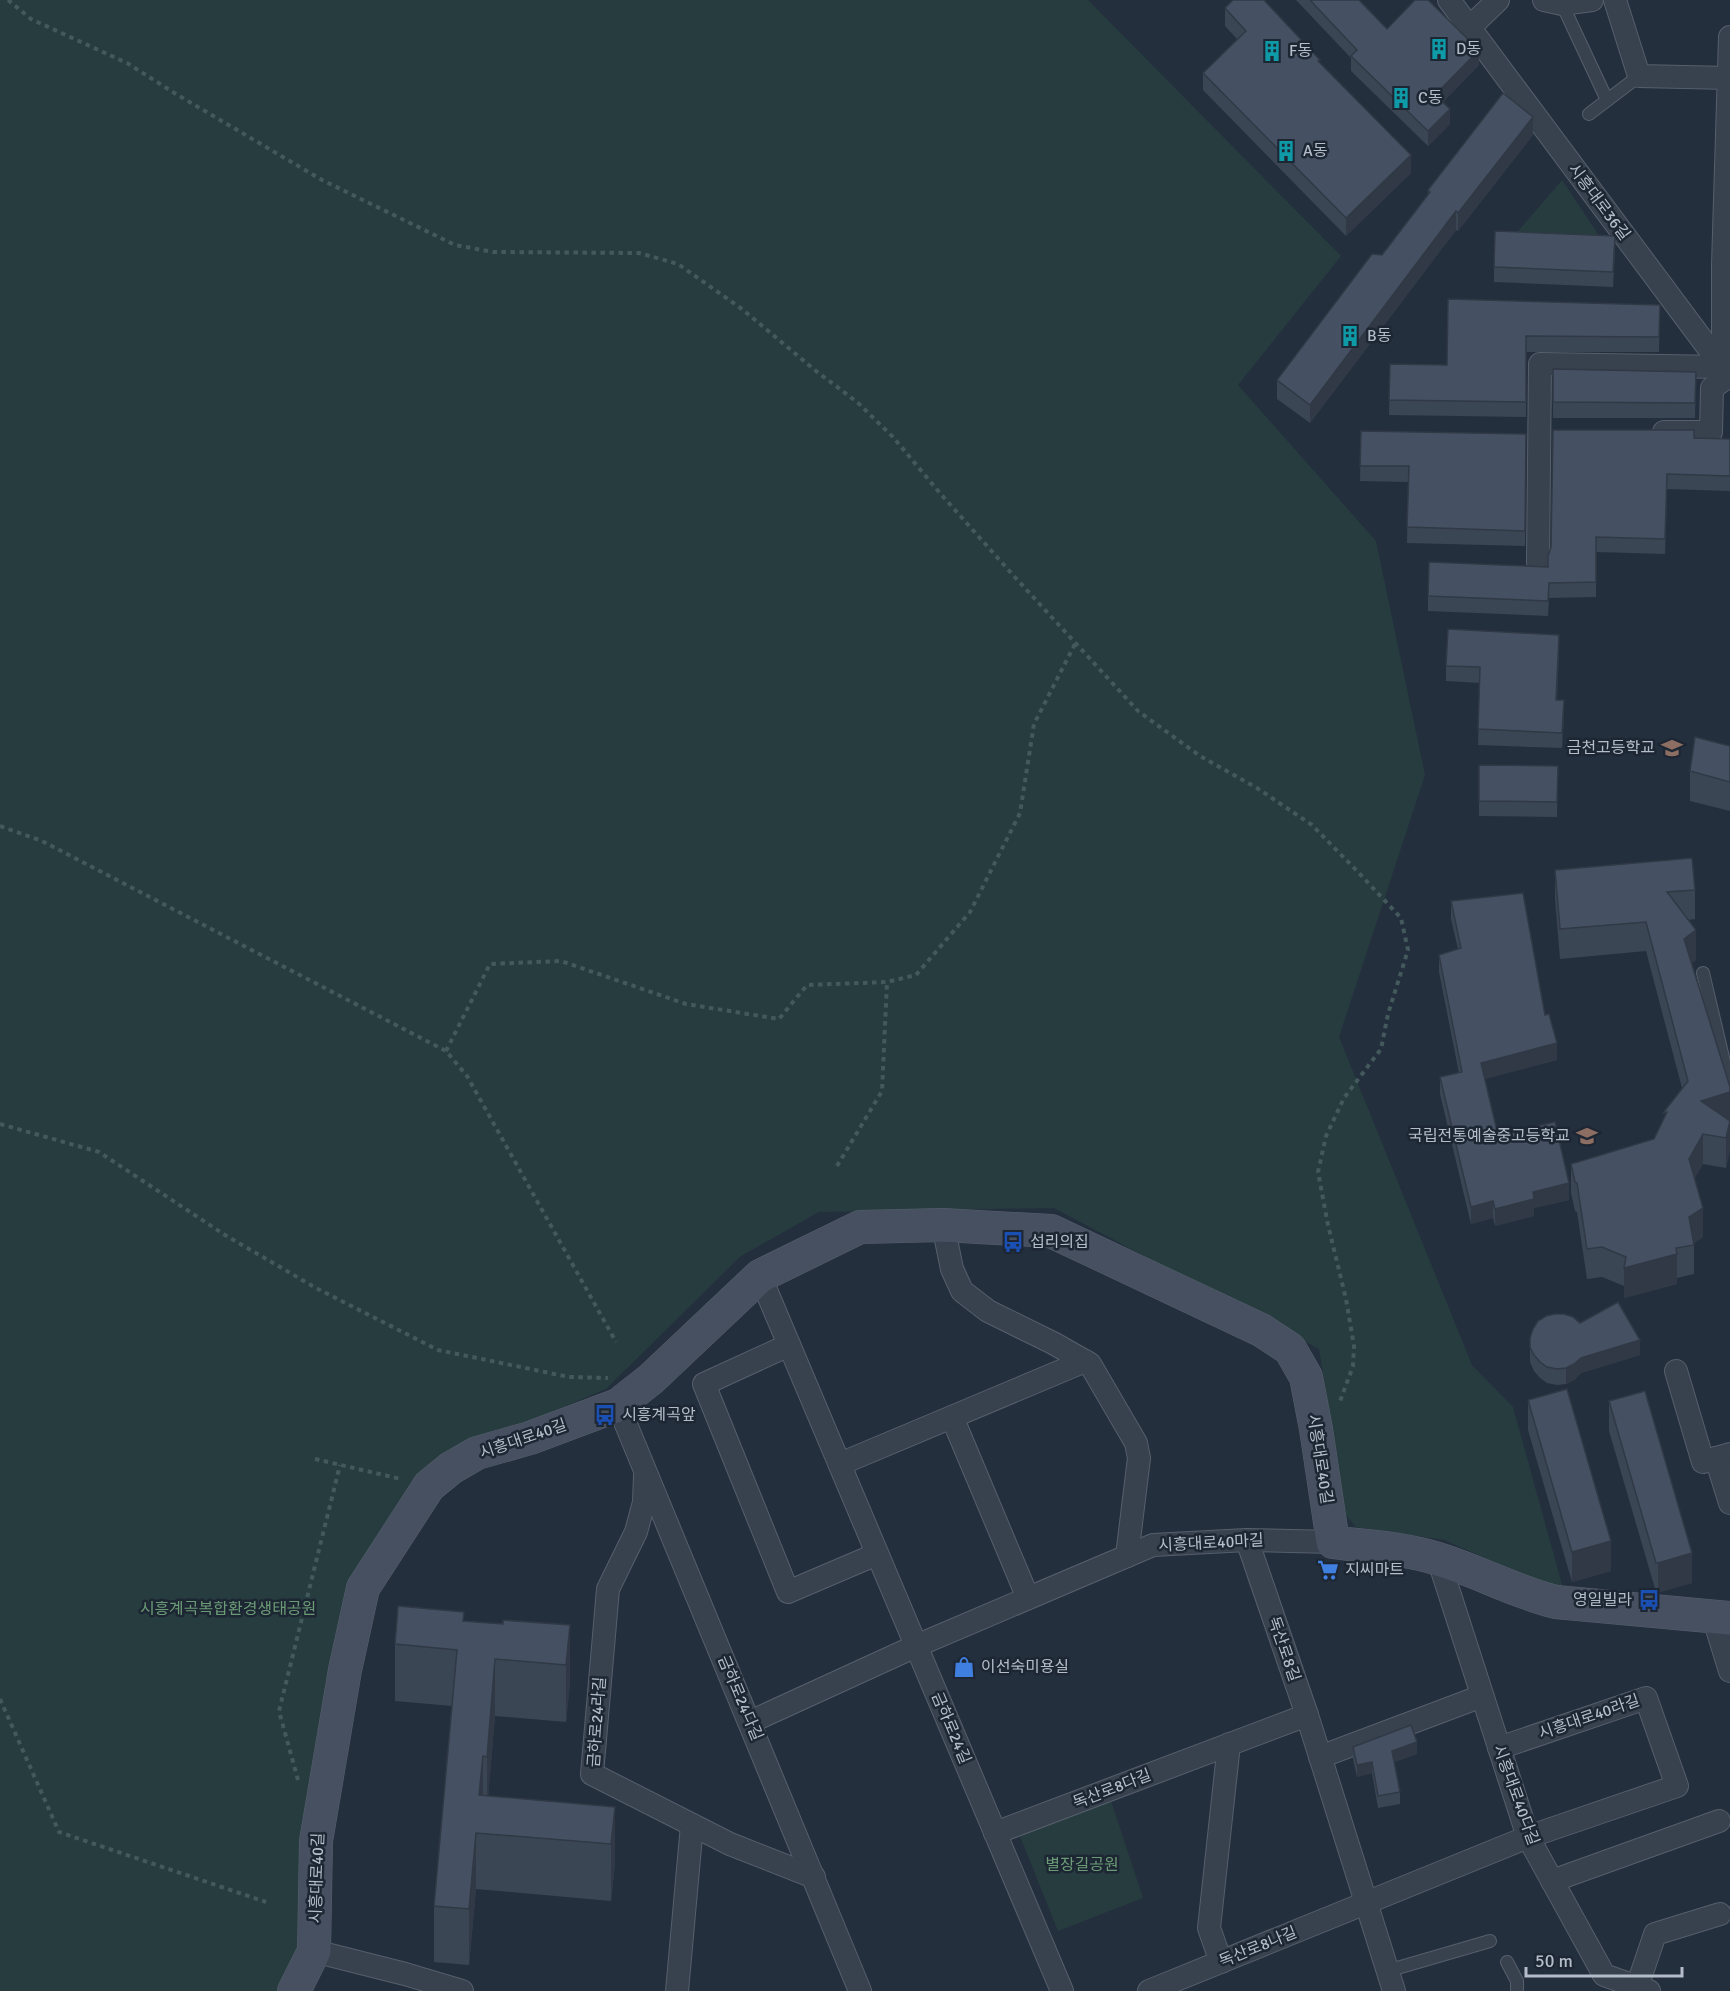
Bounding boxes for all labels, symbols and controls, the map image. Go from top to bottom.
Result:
building icon: D동 [1427,37,1451,61]
building icon: F동 [1260,39,1284,63]
place label: D동 [1456,39,1481,59]
place label: F동 [1289,41,1312,61]
building icon: C동 [1389,86,1413,110]
place label: C동 [1418,88,1443,108]
building icon: A동 [1274,139,1298,163]
place label: A동 [1303,141,1328,161]
street label: 시흥대로36길 [1564,160,1634,244]
building icon: B동 [1338,324,1362,348]
place label: B동 [1367,326,1392,346]
school or university icon: 금천고등학교 [1660,736,1684,760]
place label: 금천고등학교 [1567,738,1655,758]
school or university icon: 국립전통예술중고등학교 [1575,1124,1599,1148]
place label: 국립전통예술중고등학교 [1408,1126,1570,1146]
bus stop icon: 섭리의집 [1001,1230,1025,1254]
place label: 섭리의집 [1030,1232,1089,1252]
bus stop icon: 시흥계곡앞 [593,1403,617,1427]
place label: 시흥계곡앞 [622,1405,696,1425]
street label: 시흥대로40길 [1303,1413,1337,1505]
street label: 시흥대로40길 [477,1415,569,1463]
street label: 시흥대로40마길 [1158,1530,1264,1556]
supermarket icon: 지씨마트 [1316,1558,1340,1582]
place label: 지씨마트 [1345,1560,1404,1580]
bus stop icon: 영일빌라 [1637,1588,1661,1612]
place label: 영일빌라 [1573,1590,1632,1610]
park label: 시흥계곡복합환경생태공원 [140,1599,316,1619]
street label: 독산로8길 [1264,1614,1304,1684]
street label: 금하로24다길 [713,1652,767,1744]
shop icon: 이선숙미용실 [952,1655,976,1679]
place label: 이선숙미용실 [981,1657,1069,1677]
street label: 금하로24라길 [584,1676,610,1768]
street label: 금하로24길 [927,1689,975,1767]
street label: 시흥대로40라길 [1536,1690,1642,1744]
street label: 시흥대로40다길 [1489,1742,1543,1848]
street label: 독산로8다길 [1070,1765,1154,1813]
street label: 시흥대로40길 [305,1832,329,1924]
park label: 별장길공원 [1045,1855,1119,1875]
street label: 독산로8나길 [1216,1922,1300,1972]
scale bar [1526,1940,1682,1978]
text: 50 m [1535,1950,1573,1972]

